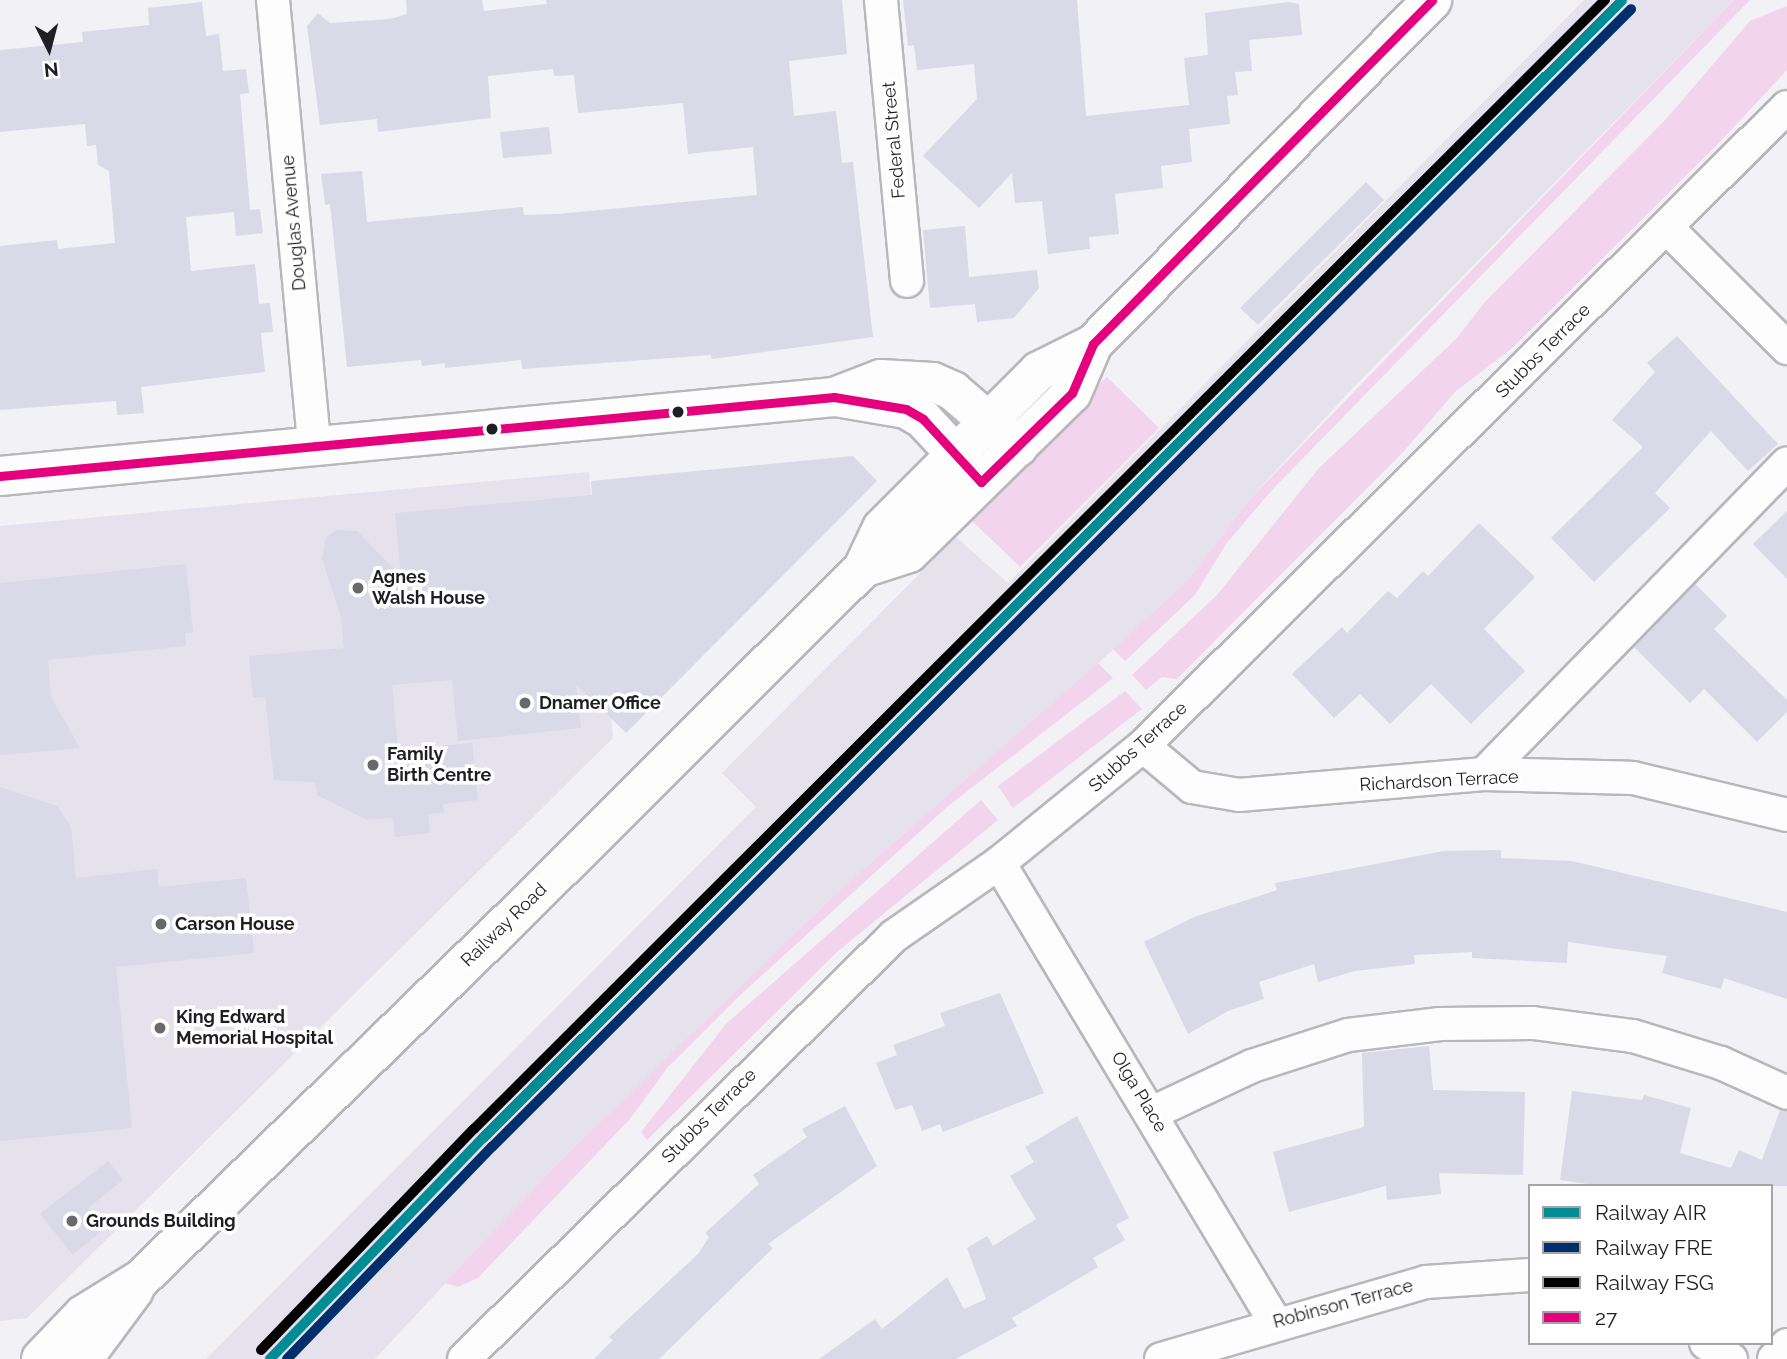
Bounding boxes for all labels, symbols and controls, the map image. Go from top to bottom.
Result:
north arrow [14,14,84,84]
text: N [43,58,60,82]
street label: Federal Street [878,80,910,200]
street label: Douglas Avenue [277,154,311,292]
street label: Stubbs Terrace [1491,299,1595,403]
unlabelled marker [671,405,685,419]
unlabelled marker [485,422,499,436]
place label: Agnes Walsh House [372,567,485,610]
marker: Agnes Walsh House [350,580,366,596]
place label: Dnamer Office [539,692,661,714]
marker: Dnamer Office [517,695,533,711]
street label: Stubbs Terrace [1084,697,1192,797]
place label: Family Birth Centre [387,744,491,786]
marker: Family Birth Centre [365,757,381,773]
street label: Richardson Terrace [1359,766,1519,796]
street label: Railway Road [456,879,552,971]
place label: Carson House [175,913,295,935]
marker: Carson House [153,916,169,932]
place label: King Edward Memorial Hospital [176,1007,334,1050]
marker: King Edward Memorial Hospital [150,1018,170,1038]
street label: Olga Place [1107,1048,1171,1136]
street label: Stubbs Terrace [657,1064,761,1168]
legend [1528,1184,1773,1345]
text: Railway AIR [1595,1200,1707,1225]
place label: Grounds Building [86,1210,236,1232]
marker: Grounds Building [64,1213,80,1229]
text: Railway FRE [1595,1235,1713,1260]
text: Railway FSG [1595,1270,1714,1295]
street label: Robinson Terrace [1270,1275,1416,1333]
text: 27 [1595,1305,1617,1330]

